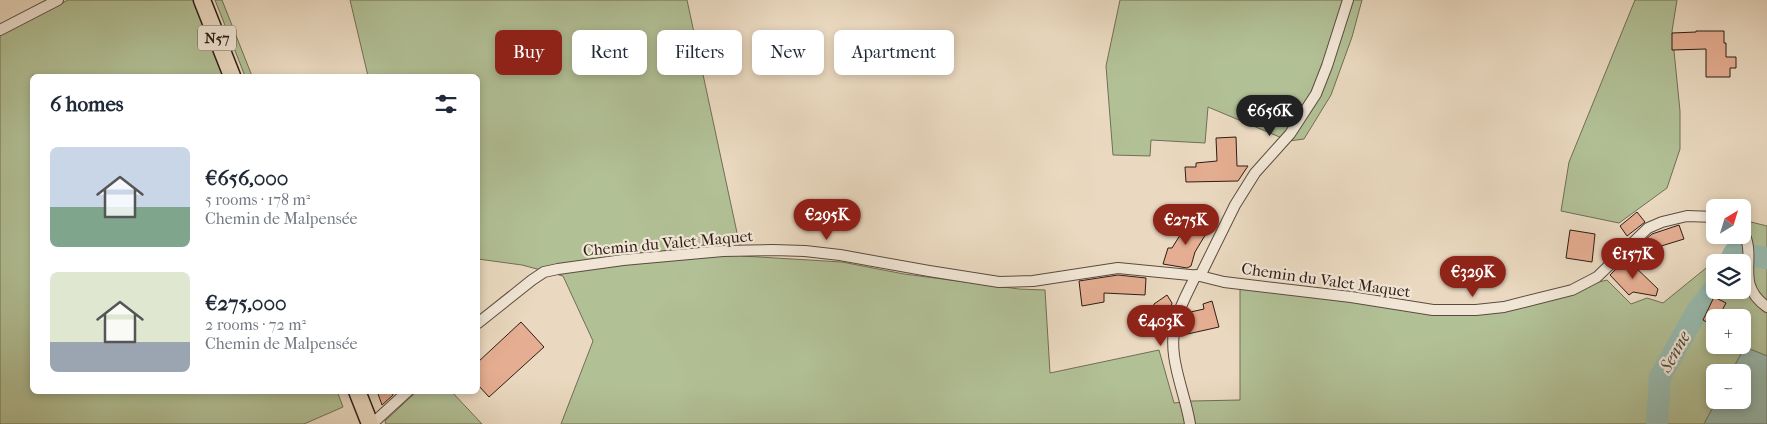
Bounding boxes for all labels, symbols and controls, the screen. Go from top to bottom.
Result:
road number: N57 [198,26,236,50]
chip: Buy [495,30,562,75]
chip: Rent [572,30,647,75]
chip: Filters [657,30,742,75]
chip: New [752,30,824,75]
chip: Apartment [834,30,954,75]
icon: filters [432,90,460,118]
text: 6 homes [50,92,124,116]
pin: €656K [1235,94,1305,137]
text: €656K [1247,101,1293,120]
text: €656,000 [205,166,288,190]
icon: home [90,167,150,227]
text: 5 rooms · 178 m² [205,190,310,209]
pin: €295K [792,198,862,241]
north arrow [1706,199,1751,244]
map controls [1706,199,1751,409]
pin: €275K [1151,204,1221,246]
text: €295K [805,205,849,224]
text: Chemin de Malpensée [205,209,357,228]
text: €275K [1164,210,1208,229]
street label: Chemin du Valet Maquet [582,226,754,260]
pin: €157K [1598,238,1668,280]
text: €157K [1612,244,1654,263]
button: layers [1706,254,1751,299]
pin: €329K [1438,256,1508,298]
street label: Chemin du Valet Maquet [1240,259,1412,301]
text: €329K [1451,262,1495,281]
text: €275,000 [205,291,287,315]
icon: home [90,292,150,352]
pin: €403K [1126,304,1196,347]
button: + [1706,309,1751,354]
text: €403K [1138,311,1184,330]
text: 2 rooms · 72 m² [205,315,306,334]
water label: Senne [1655,327,1695,377]
text: Chemin de Malpensée [205,334,357,353]
button: − [1706,364,1751,409]

